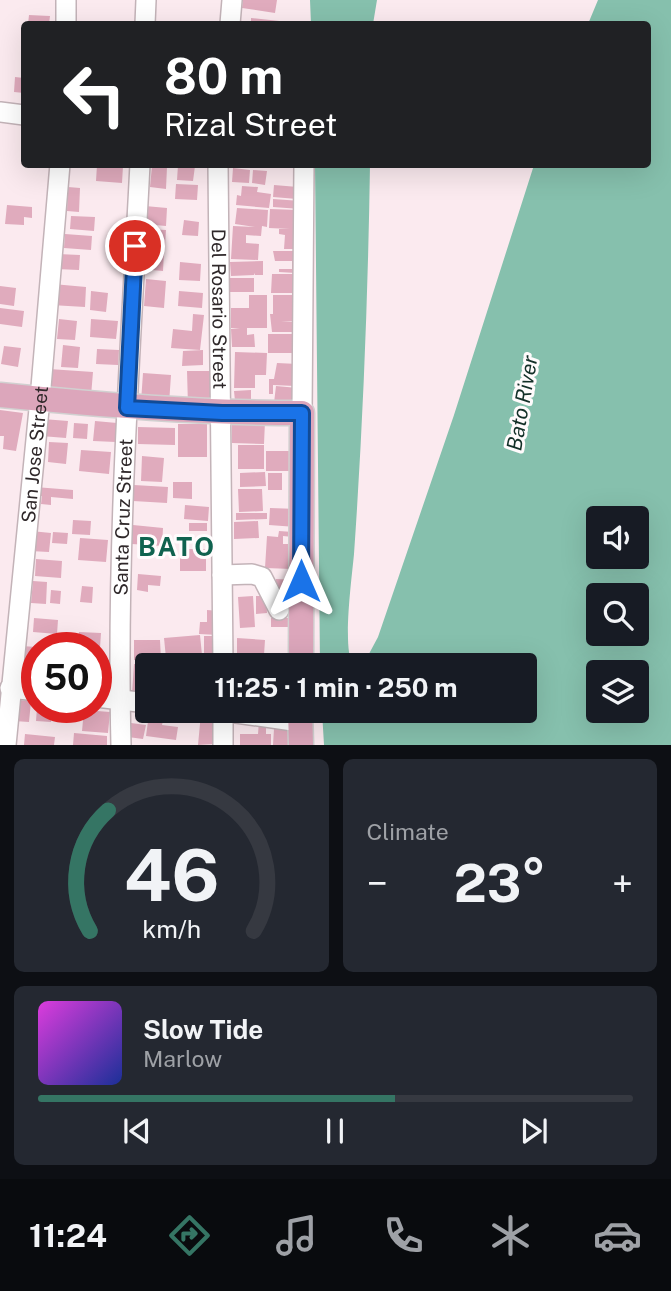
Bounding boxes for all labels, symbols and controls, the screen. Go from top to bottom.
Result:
text: 80 m [164,47,283,105]
icon: left [49,49,140,140]
text: Rizal Street [164,106,338,143]
pin [105,216,165,276]
icon: arrive [116,227,154,265]
street label: Del Rosario Street [208,229,231,389]
water label: Bato River [501,352,543,453]
street label: San Jose Street [17,385,52,524]
street label: Santa Cruz Street [110,438,137,596]
map controls [586,506,649,723]
button: sound [586,506,649,569]
district label: BATO [138,531,216,562]
position arrow [264,544,338,618]
button: search [586,583,649,646]
speed limit sign: 50 [21,632,112,723]
button: layers [586,660,649,723]
text: 11:25 · 1 min · 250 m [214,672,458,703]
text: Climate [367,818,449,845]
text: 46 [123,833,219,918]
text: 23° [454,853,546,914]
text: − [367,861,388,906]
text: + [612,861,633,906]
text: km/h [142,914,201,944]
text: Slow Tide [143,1014,263,1045]
text: Marlow [143,1045,222,1072]
icon: previous [118,1112,156,1150]
icon: pause [316,1112,354,1150]
icon: next [515,1112,553,1150]
icon: directions [165,1211,214,1260]
icon: music [272,1211,321,1260]
icon: phone [379,1211,428,1260]
icon: climate [486,1211,535,1260]
icon: car [593,1211,642,1260]
text: 11:24 [29,1217,107,1254]

